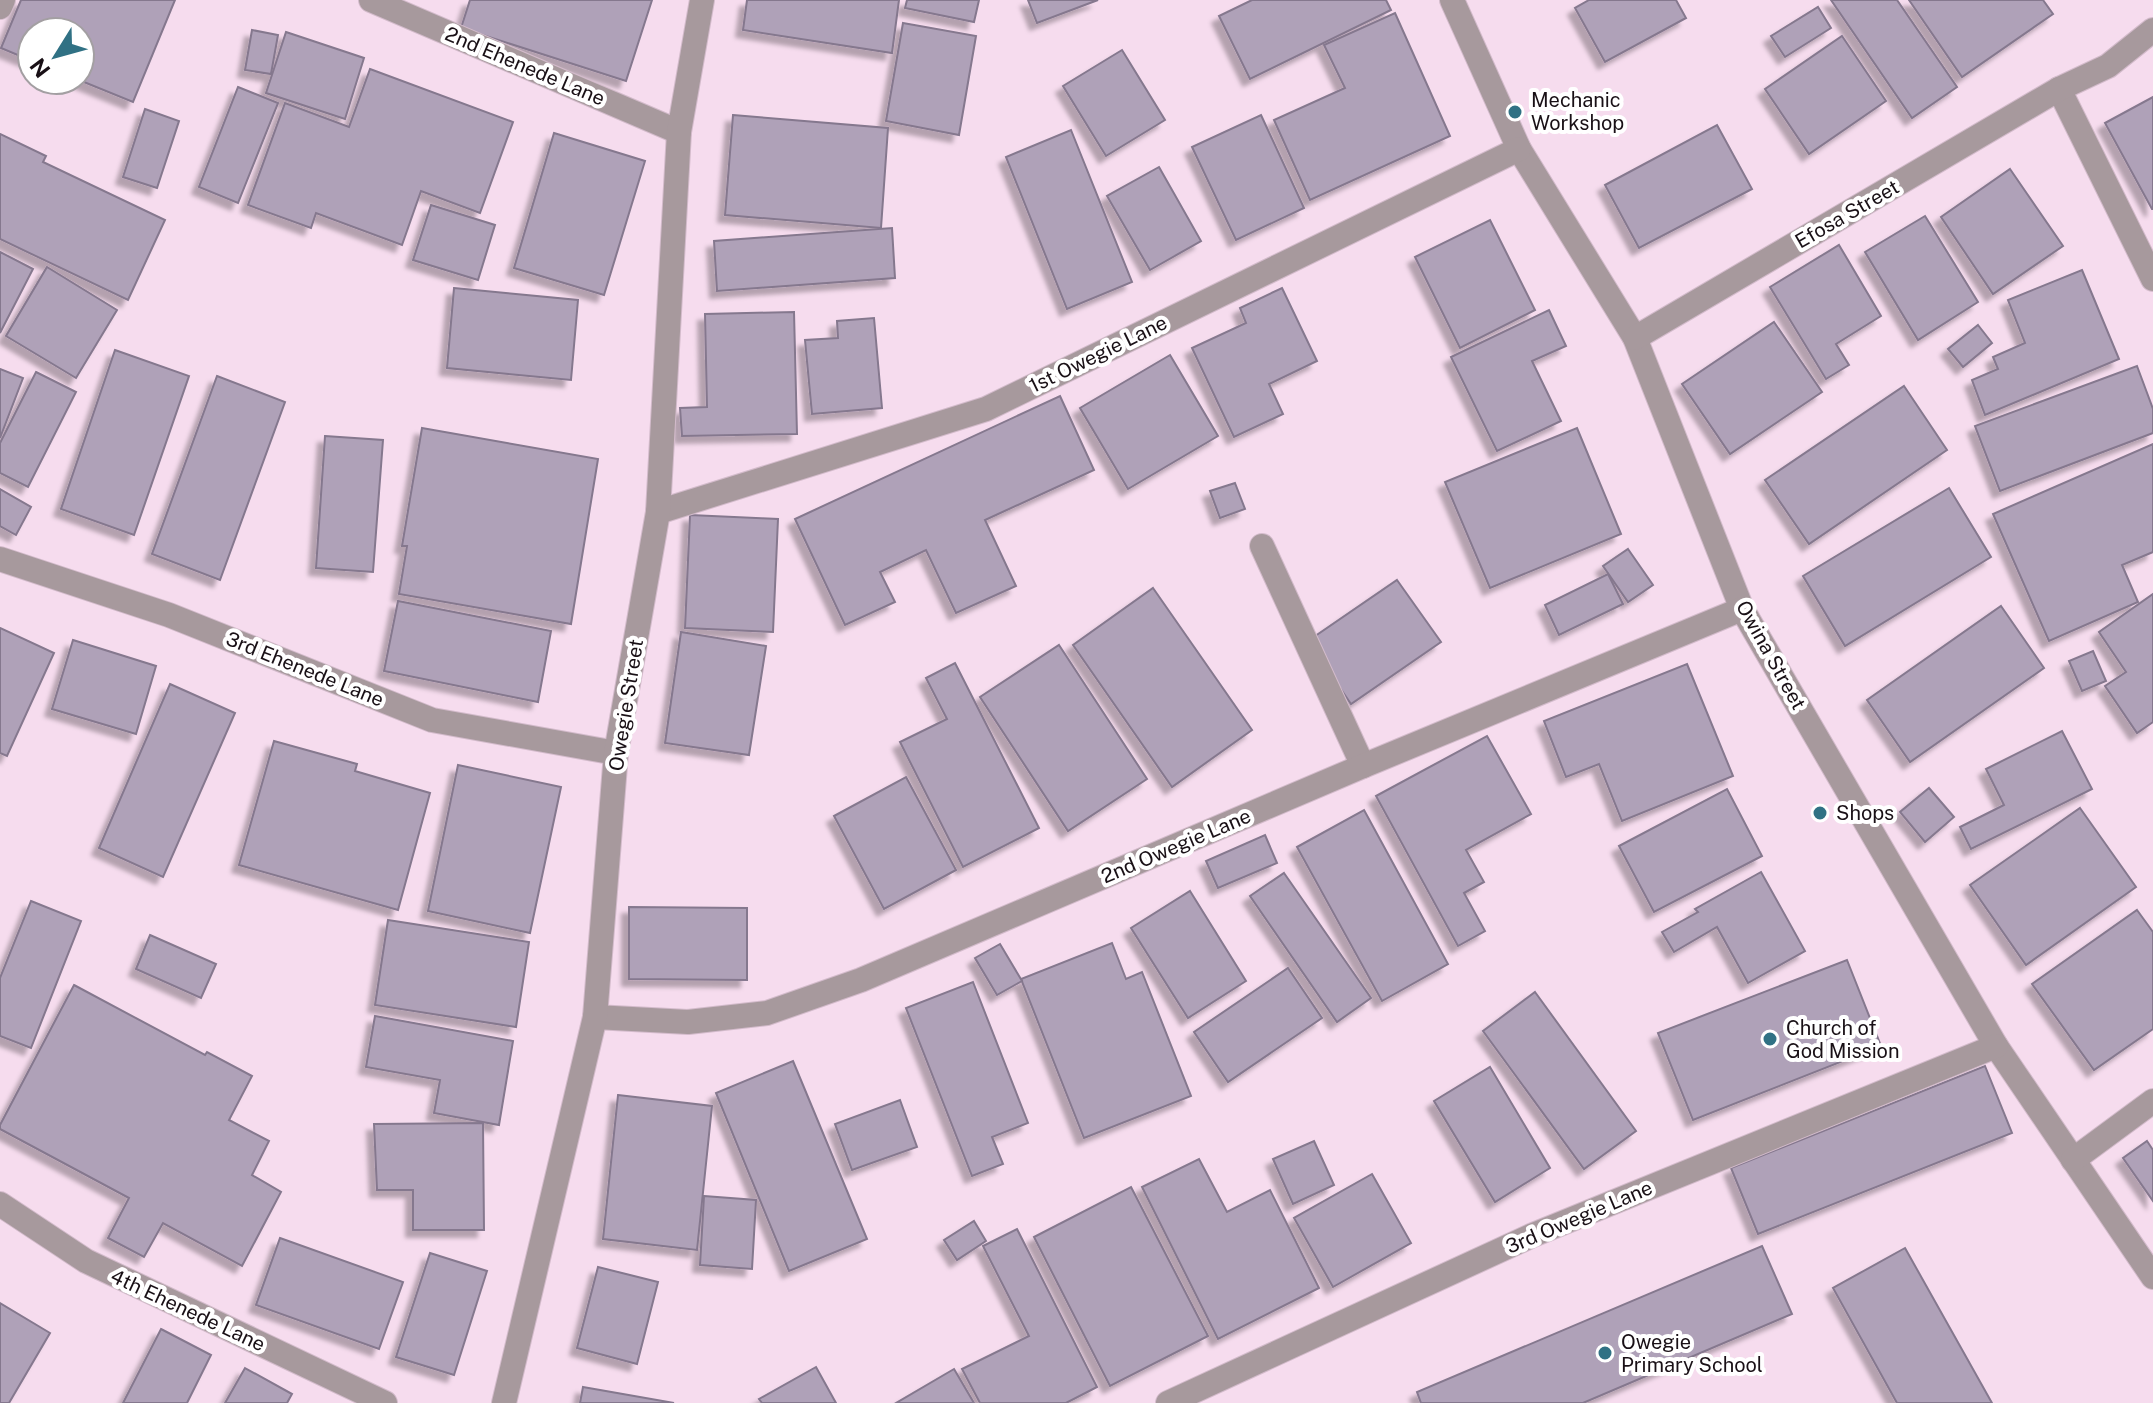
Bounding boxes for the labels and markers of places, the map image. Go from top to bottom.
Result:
place label: Mechanic Workshop [1531,88,1624,135]
marker: Mechanic Workshop [1506,103,1524,121]
place label: Shops [1836,801,1894,825]
marker: Shops [1811,804,1829,822]
place label: Church of God Mission [1786,1016,1899,1063]
marker: Church of God Mission [1761,1030,1779,1048]
place label: Owegie Primary School [1621,1330,1763,1377]
marker: Owegie Primary School [1596,1344,1614,1362]

